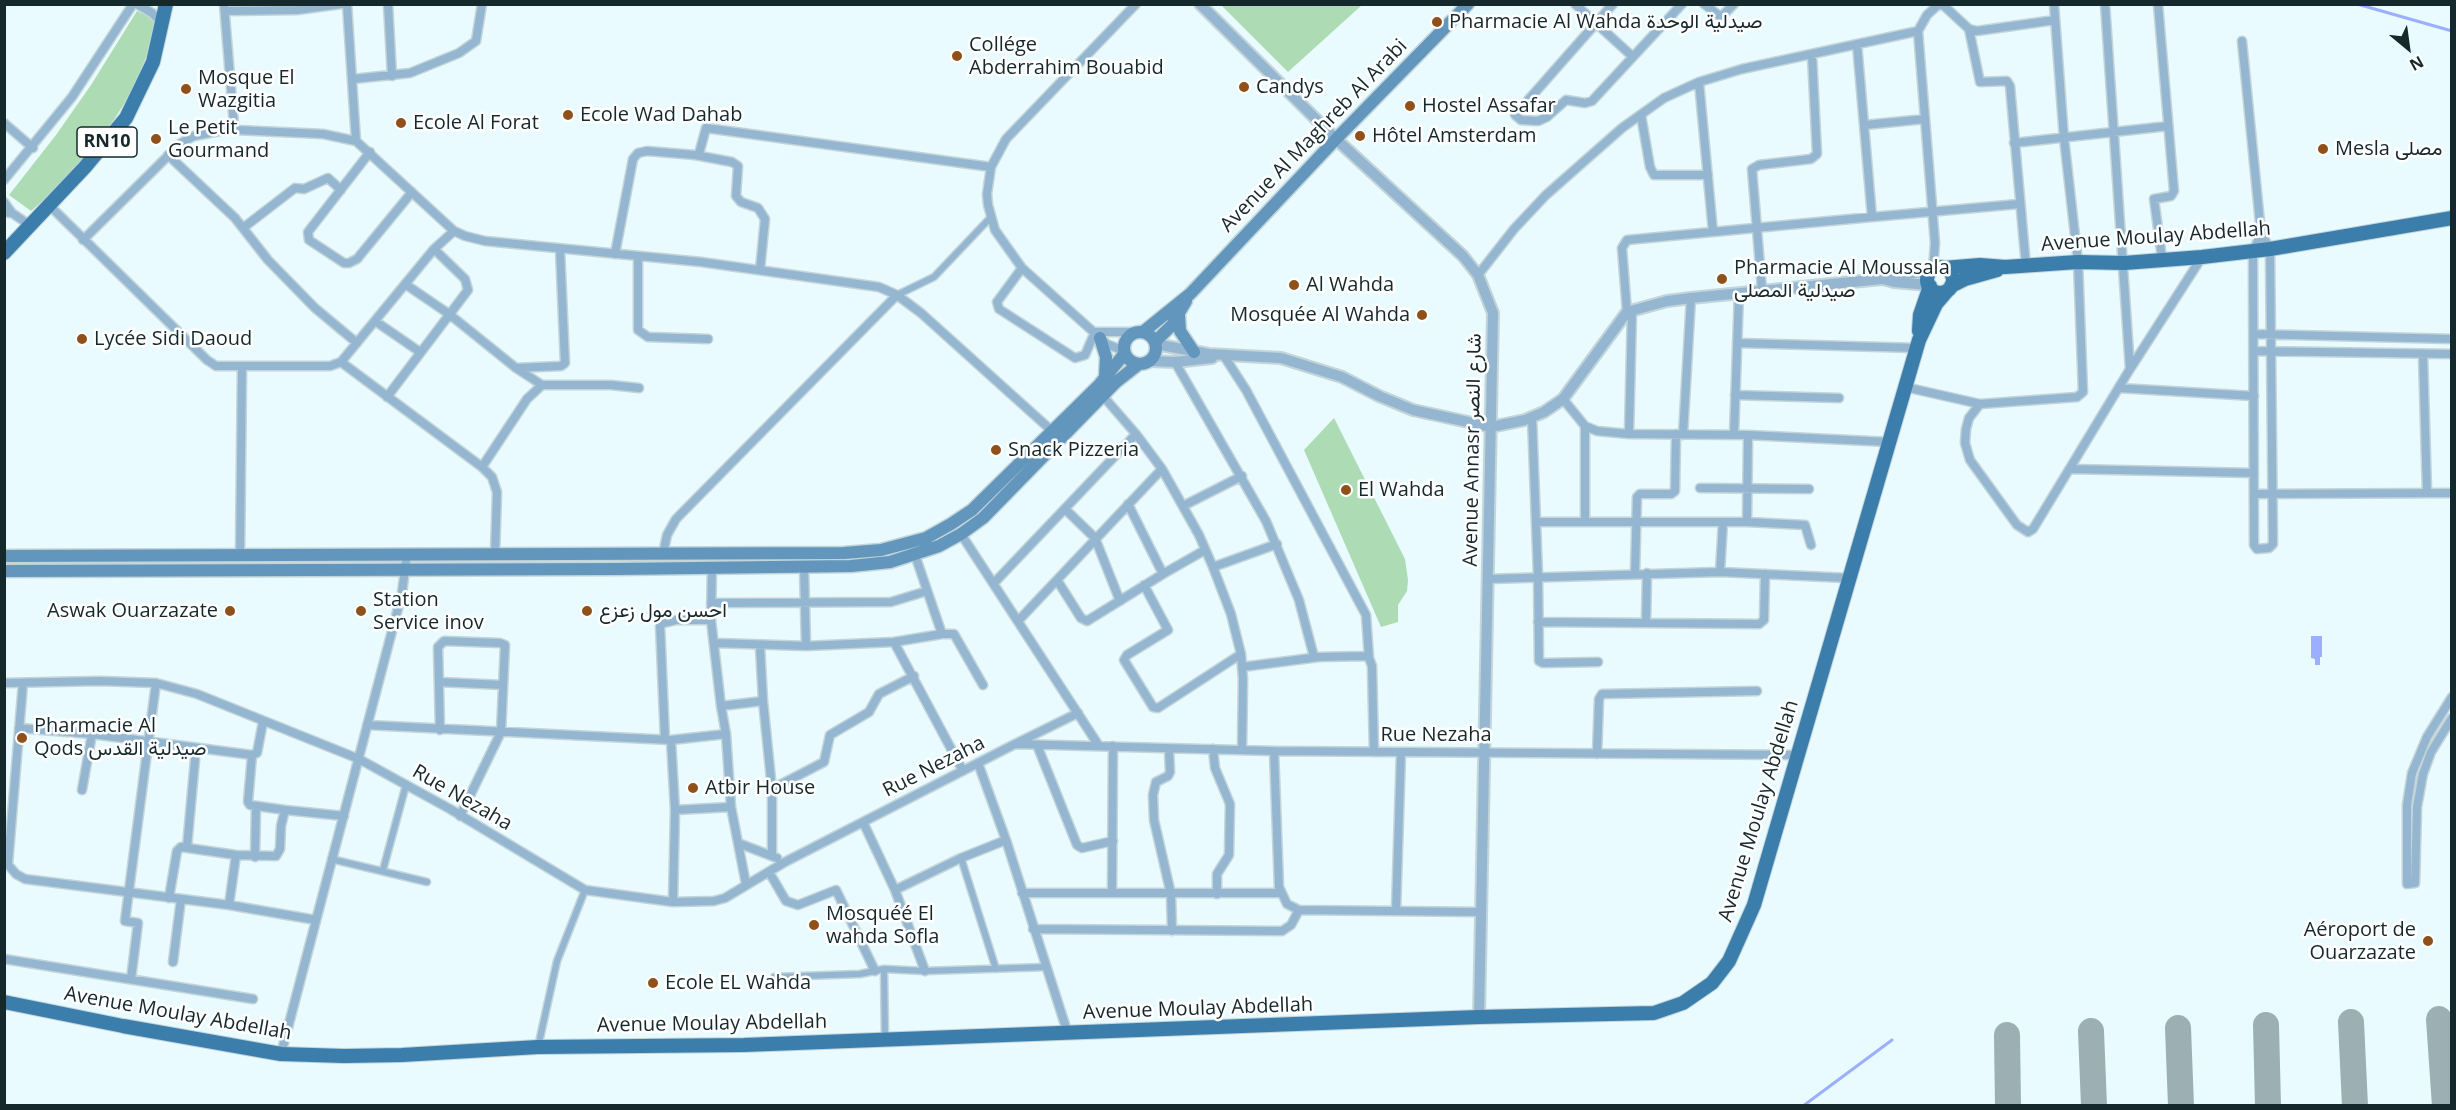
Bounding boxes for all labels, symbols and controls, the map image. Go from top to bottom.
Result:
place label: Pharmacie Al Wahda صيدلية الوحدة [1449,10,1762,34]
marker: Pharmacie Al Wahda صيدلية الوحدة [1430,15,1444,29]
north arrow [2378,18,2438,78]
place label: Collége Abderrahim Bouabid [969,33,1164,80]
street label: Avenue Al Maghreb Al Arabi [1215,35,1413,237]
marker: Collége Abderrahim Bouabid [950,49,964,63]
text: N [2406,51,2428,77]
place label: Mosque El Wazgitia [198,66,295,113]
place label: Candys [1256,75,1324,99]
marker: Candys [1237,80,1251,94]
marker: Mosque El Wazgitia [179,82,193,96]
place label: Hostel Assafar [1422,94,1556,118]
marker: Hostel Assafar [1403,99,1417,113]
place label: Ecole Wad Dahab [580,103,742,127]
marker: Ecole Wad Dahab [561,108,575,122]
place label: Ecole Al Forat [413,111,539,135]
place label: Le Petit Gourmand [168,116,269,163]
marker: Ecole Al Forat [394,116,408,130]
place label: Hôtel Amsterdam [1372,124,1536,148]
road number: RN10 [77,127,137,157]
marker: Hôtel Amsterdam [1353,129,1367,143]
marker: Le Petit Gourmand [149,132,163,146]
place label: Mesla مصلى [2335,137,2442,161]
marker: Mesla مصلى [2316,142,2330,156]
street label: Avenue Moulay Abdellah [2040,217,2272,257]
place label: Pharmacie Al Moussala صيدلية المصلى [1734,256,1950,303]
marker: Pharmacie Al Moussala صيدلية المصلى [1715,272,1729,286]
place label: Al Wahda [1306,273,1394,297]
marker: Al Wahda [1287,278,1301,292]
place label: Mosquée Al Wahda [1230,303,1410,327]
marker: Mosquée Al Wahda [1415,308,1429,322]
place label: Lycée Sidi Daoud [94,327,252,351]
marker: Lycée Sidi Daoud [75,332,89,346]
street label: Avenue Annasr شارع النصر [1459,333,1487,567]
place label: Snack Pizzeria [1008,438,1139,462]
marker: Snack Pizzeria [989,443,1003,457]
place label: El Wahda [1358,478,1445,502]
marker: El Wahda [1339,483,1353,497]
place label: Station Service inov [373,588,484,635]
place label: Aswak Ouarzazate [47,599,218,623]
place label: احسن مول زعزع [599,599,727,623]
marker: Aswak Ouarzazate [223,604,237,618]
marker: Station Service inov [354,604,368,618]
marker: احسن مول زعزع [580,604,594,618]
street label: Avenue Moulay Abdellah [1714,697,1804,925]
place label: Pharmacie Al Qods صيدلية القدس [34,714,206,761]
street label: Rue Nezaha [1380,723,1492,747]
marker: Pharmacie Al Qods صيدلية القدس [15,731,29,745]
street label: Rue Nezaha [879,731,989,803]
street label: Rue Nezaha [408,760,516,836]
place label: Atbir House [705,776,815,800]
marker: Atbir House [686,781,700,795]
place label: Mosquéé El wahda Sofla [826,902,939,949]
marker: Mosquéé El wahda Sofla [807,918,821,932]
place label: Aéroport de Ouarzazate [2304,918,2416,965]
marker: Aéroport de Ouarzazate [2421,934,2435,948]
place label: Ecole EL Wahda [665,971,811,995]
marker: Ecole EL Wahda [646,976,660,990]
street label: Avenue Moulay Abdellah [63,982,293,1046]
street label: Avenue Moulay Abdellah [1082,993,1314,1025]
street label: Avenue Moulay Abdellah [597,1010,827,1038]

